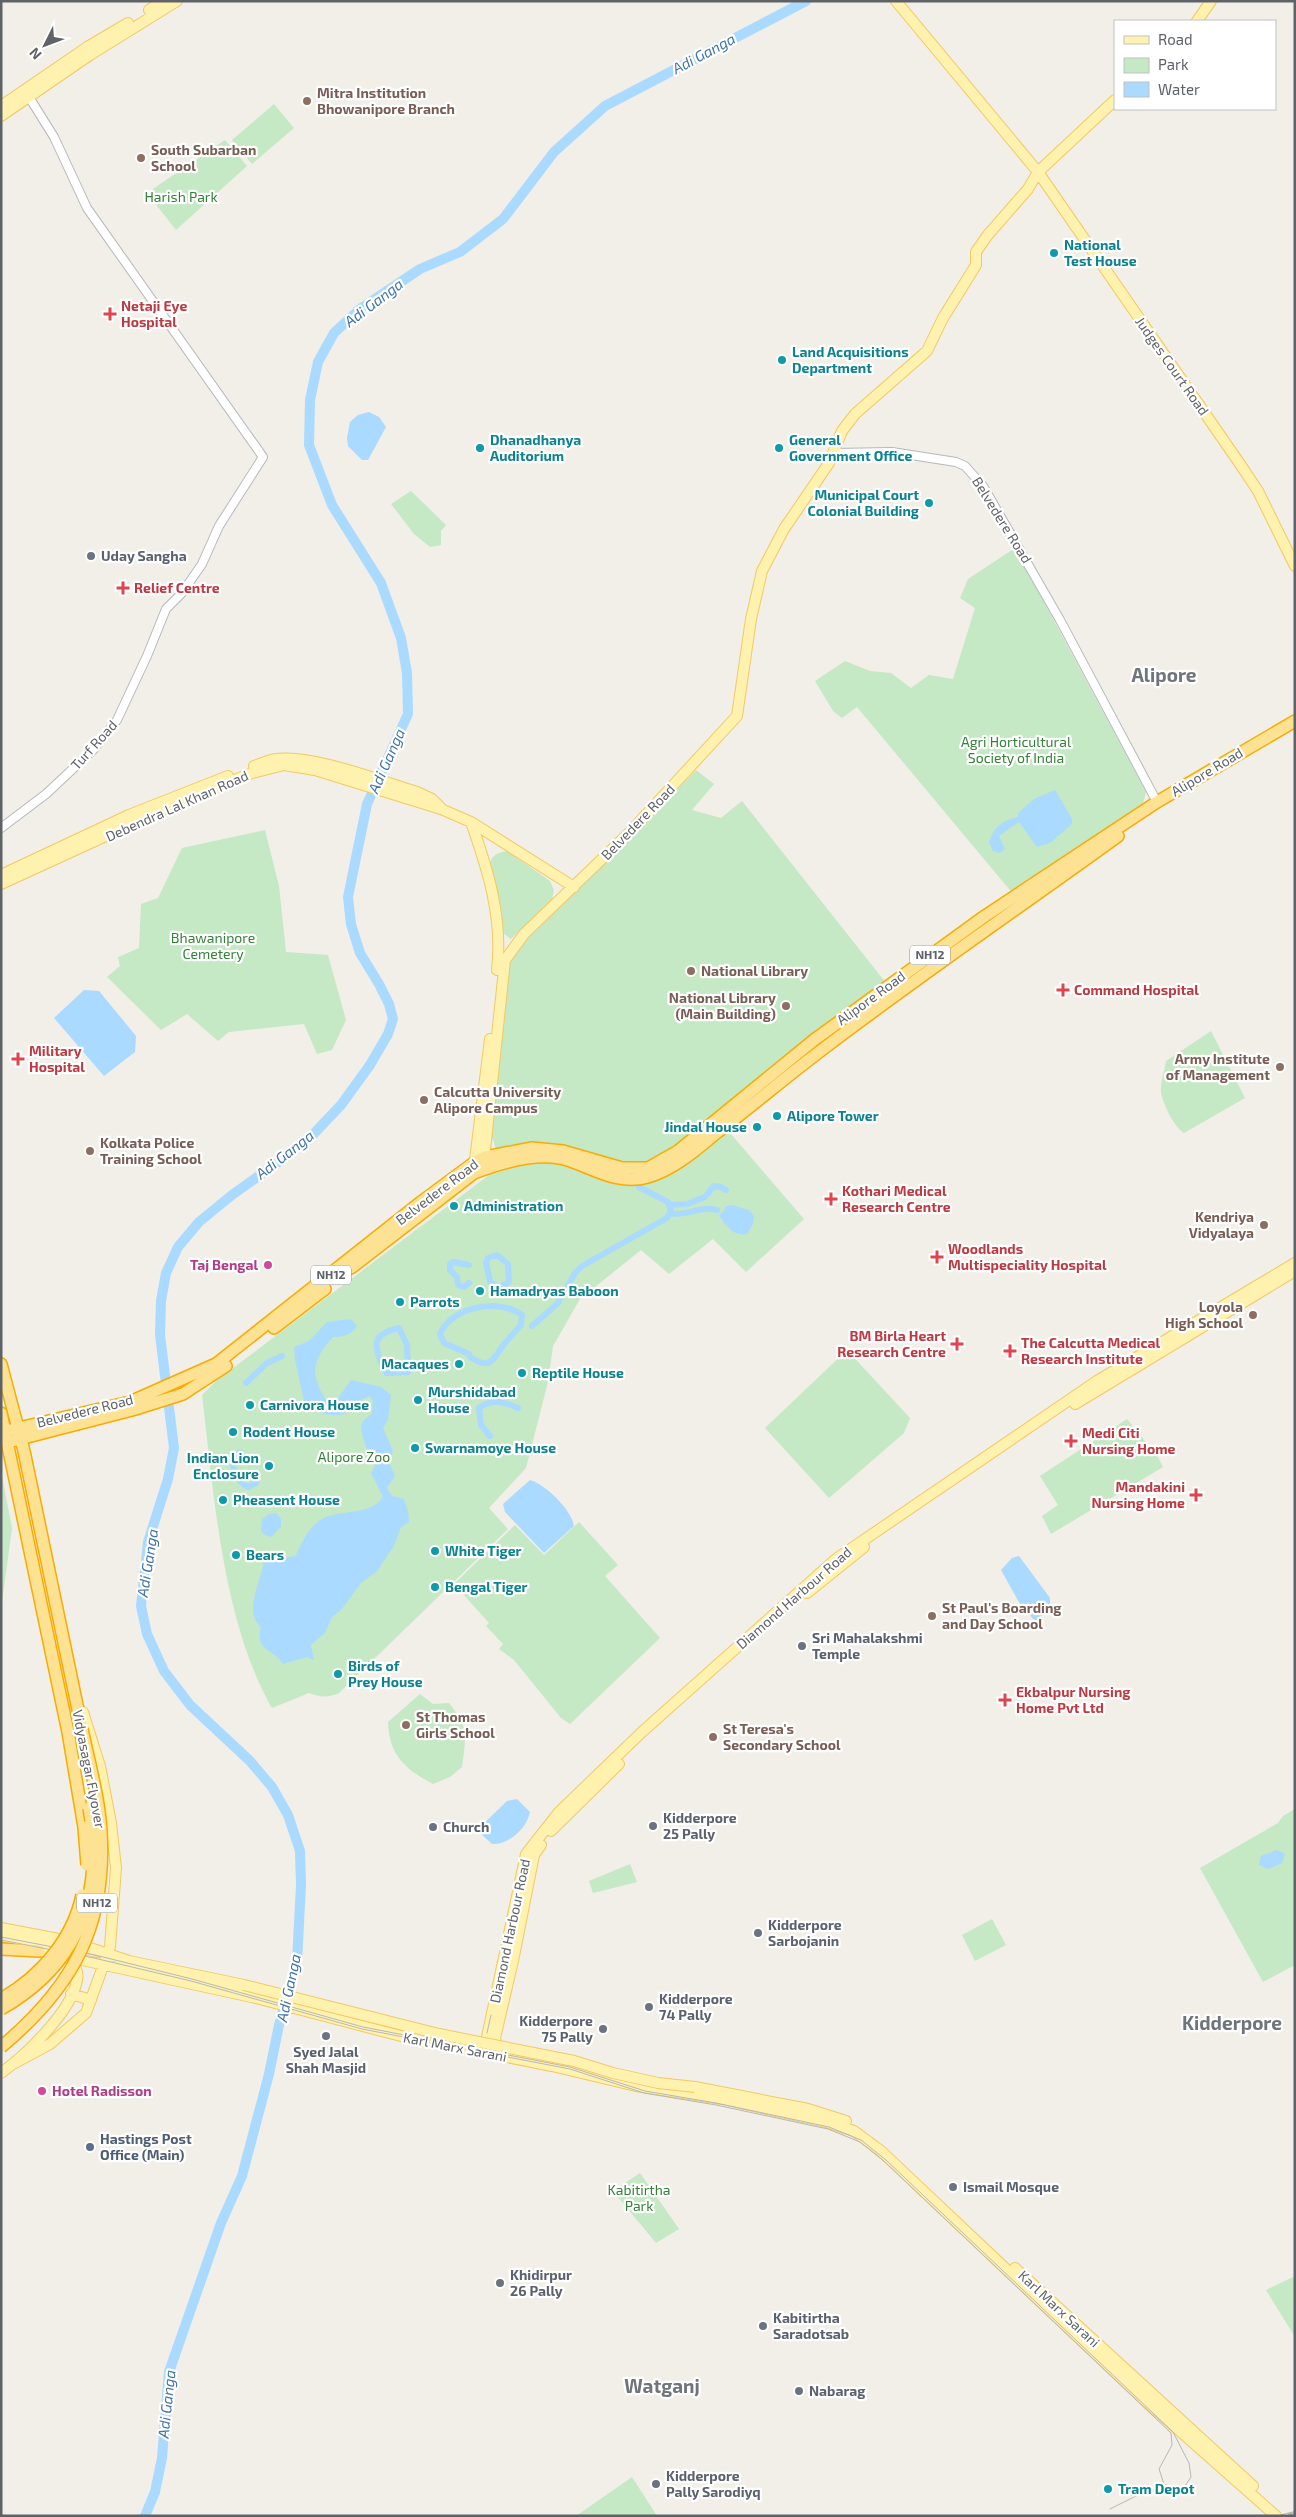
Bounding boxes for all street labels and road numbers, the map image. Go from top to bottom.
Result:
street label: Judges Court Road [1132,313,1213,418]
street label: Belvedere Road [969,473,1036,566]
street label: Turf Road [67,716,120,773]
street label: Alipore Road [1168,743,1246,800]
street label: Debendra Lal Khan Road [103,766,251,845]
street label: Belvedere Road [597,780,678,863]
road number: NH12 [910,946,950,964]
street label: Alipore Road [833,967,908,1028]
street label: Belvedere Road [392,1155,481,1228]
road number: NH12 [311,1266,351,1284]
street label: Belvedere Road [35,1390,135,1431]
street label: Diamond Harbour Road [733,1543,855,1652]
street label: Vidyasagar Flyover [70,1708,109,1830]
street label: Diamond Harbour Road [486,1857,533,2005]
road number: NH12 [77,1894,117,1912]
street label: Karl Marx Sarani [402,2028,508,2065]
street label: Karl Marx Sarani [1015,2267,1104,2351]

